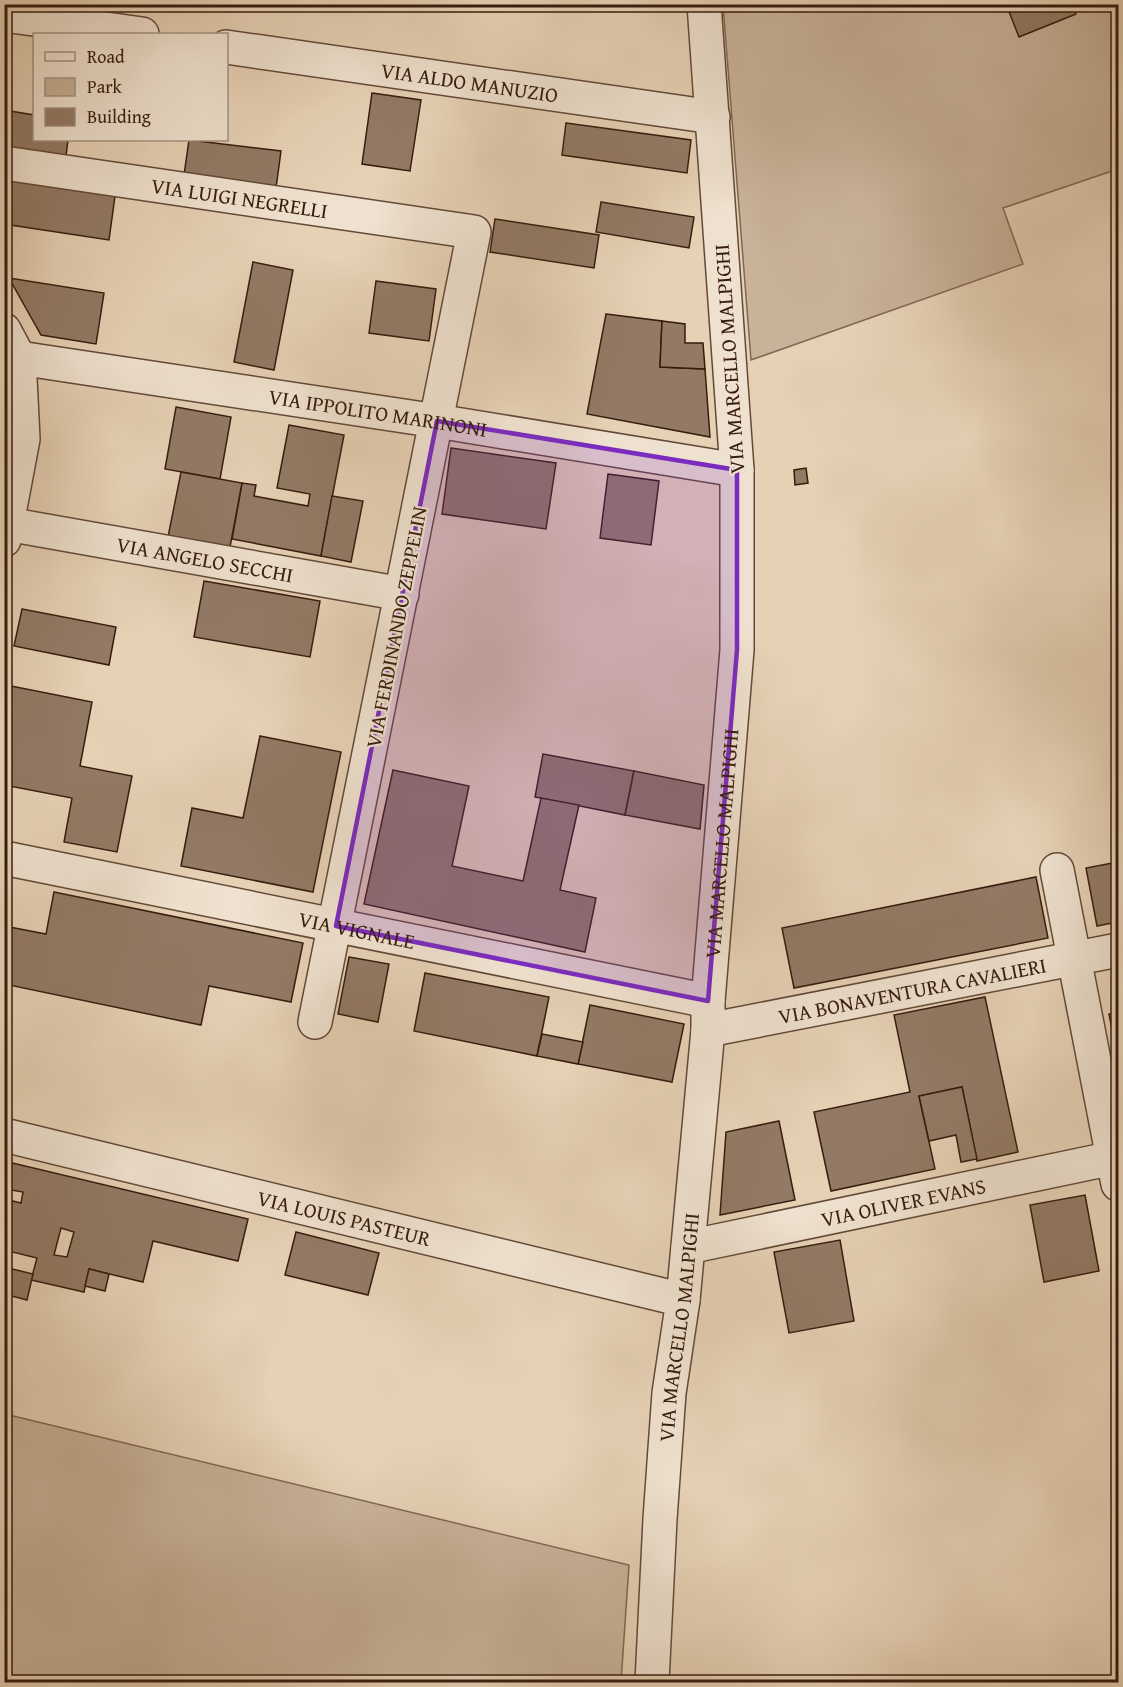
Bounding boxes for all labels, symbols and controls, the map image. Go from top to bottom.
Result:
legend [33,33,228,141]
text: Road [87,43,125,70]
street label: VIA ALDO MANUZIO [379,54,560,110]
text: Park [87,73,123,100]
text: Building [87,103,151,130]
street label: VIA LUIGI NEGRELLI [149,169,330,226]
street label: VIA MARCELLO MALPIGHI [706,243,752,475]
street label: VIA IPPOLITO MARINONI [267,380,489,444]
street label: VIA FERDINANDO ZEPPELIN [357,503,435,750]
street label: VIA ANGELO SECCHI [114,528,296,590]
street label: VIA MARCELLO MALPIGHI [696,727,746,959]
street label: VIA VIGNALE [296,903,418,957]
street label: VIA BONAVENTURA CAVALIERI [775,949,1049,1031]
street label: VIA OLIVER EVANS [818,1170,988,1234]
street label: VIA LOUIS PASTEUR [254,1182,435,1254]
street label: VIA MARCELLO MALPIGHI [650,1211,707,1443]

